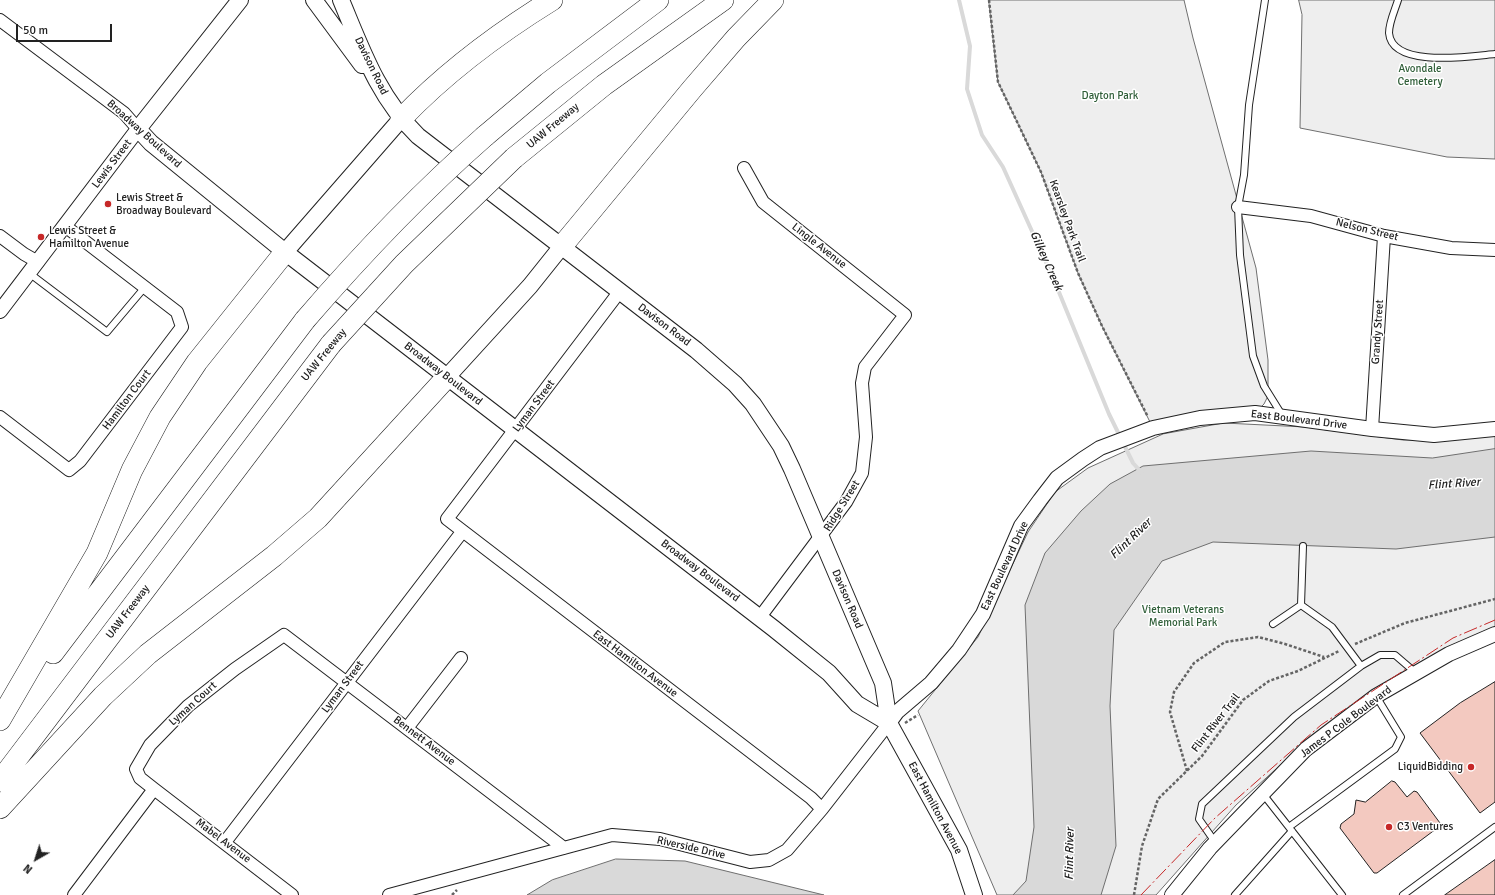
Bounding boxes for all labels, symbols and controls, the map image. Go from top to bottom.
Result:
scale bar [18,16,114,42]
text: 50 m [23,23,48,38]
street label: Davison Road [351,35,391,97]
park label: Avondale Cemetery [1397,62,1443,88]
park label: Dayton Park [1082,89,1138,103]
street label: Broadway Boulevard [104,97,184,171]
street label: UAW Freeway [524,100,582,152]
street label: Lewis Street [89,137,135,191]
street label: Kearsley Park Trail [1046,178,1088,264]
place label: Lewis Street & Broadway Boulevard [116,191,211,217]
marker: Lewis Street & Broadway Boulevard [103,199,113,209]
street label: Nelson Street [1334,216,1400,244]
street label: Lingle Avenue [789,221,849,271]
place label: Lewis Street & Hamilton Avenue [49,224,129,250]
water label: Gilkey Creek [1026,229,1066,293]
marker: Lewis Street & Hamilton Avenue [36,232,46,242]
street label: Grandy Street [1369,299,1387,365]
street label: Davison Road [635,301,693,349]
street label: UAW Freeway [299,326,349,384]
street label: Broadway Boulevard [401,339,485,409]
street label: Hamilton Court [100,367,154,433]
street label: Lyman Street [510,377,558,435]
street label: East Boulevard Drive [1250,408,1348,432]
water label: Flint River [1427,475,1481,493]
street label: Ridge Street [821,478,863,534]
water label: Flint River [1107,516,1155,562]
street label: East Boulevard Drive [979,519,1031,613]
street label: Broadway Boulevard [658,537,742,605]
street label: Davison Road [829,568,865,630]
street label: UAW Freeway [103,582,153,642]
park label: Vietnam Veterans Memorial Park [1142,603,1224,629]
street label: East Hamilton Avenue [590,628,680,700]
street label: Lyman Street [319,658,367,716]
street label: Lyman Court [166,679,220,729]
street label: James P Cole Boulevard [1298,683,1394,761]
street label: Flint River Trail [1189,691,1243,755]
street label: Bennett Avenue [390,713,458,769]
street label: East Hamilton Avenue [905,759,965,857]
place label: LiquidBidding [1398,760,1463,774]
marker: LiquidBidding [1466,762,1476,772]
street label: Mabel Avenue [193,816,253,866]
place label: C3 Ventures [1397,820,1453,834]
marker: C3 Ventures [1384,822,1394,832]
water label: Flint River [1062,828,1078,880]
street label: Riverside Drive [655,834,727,862]
north arrow [16,839,56,879]
text: N [21,861,35,876]

